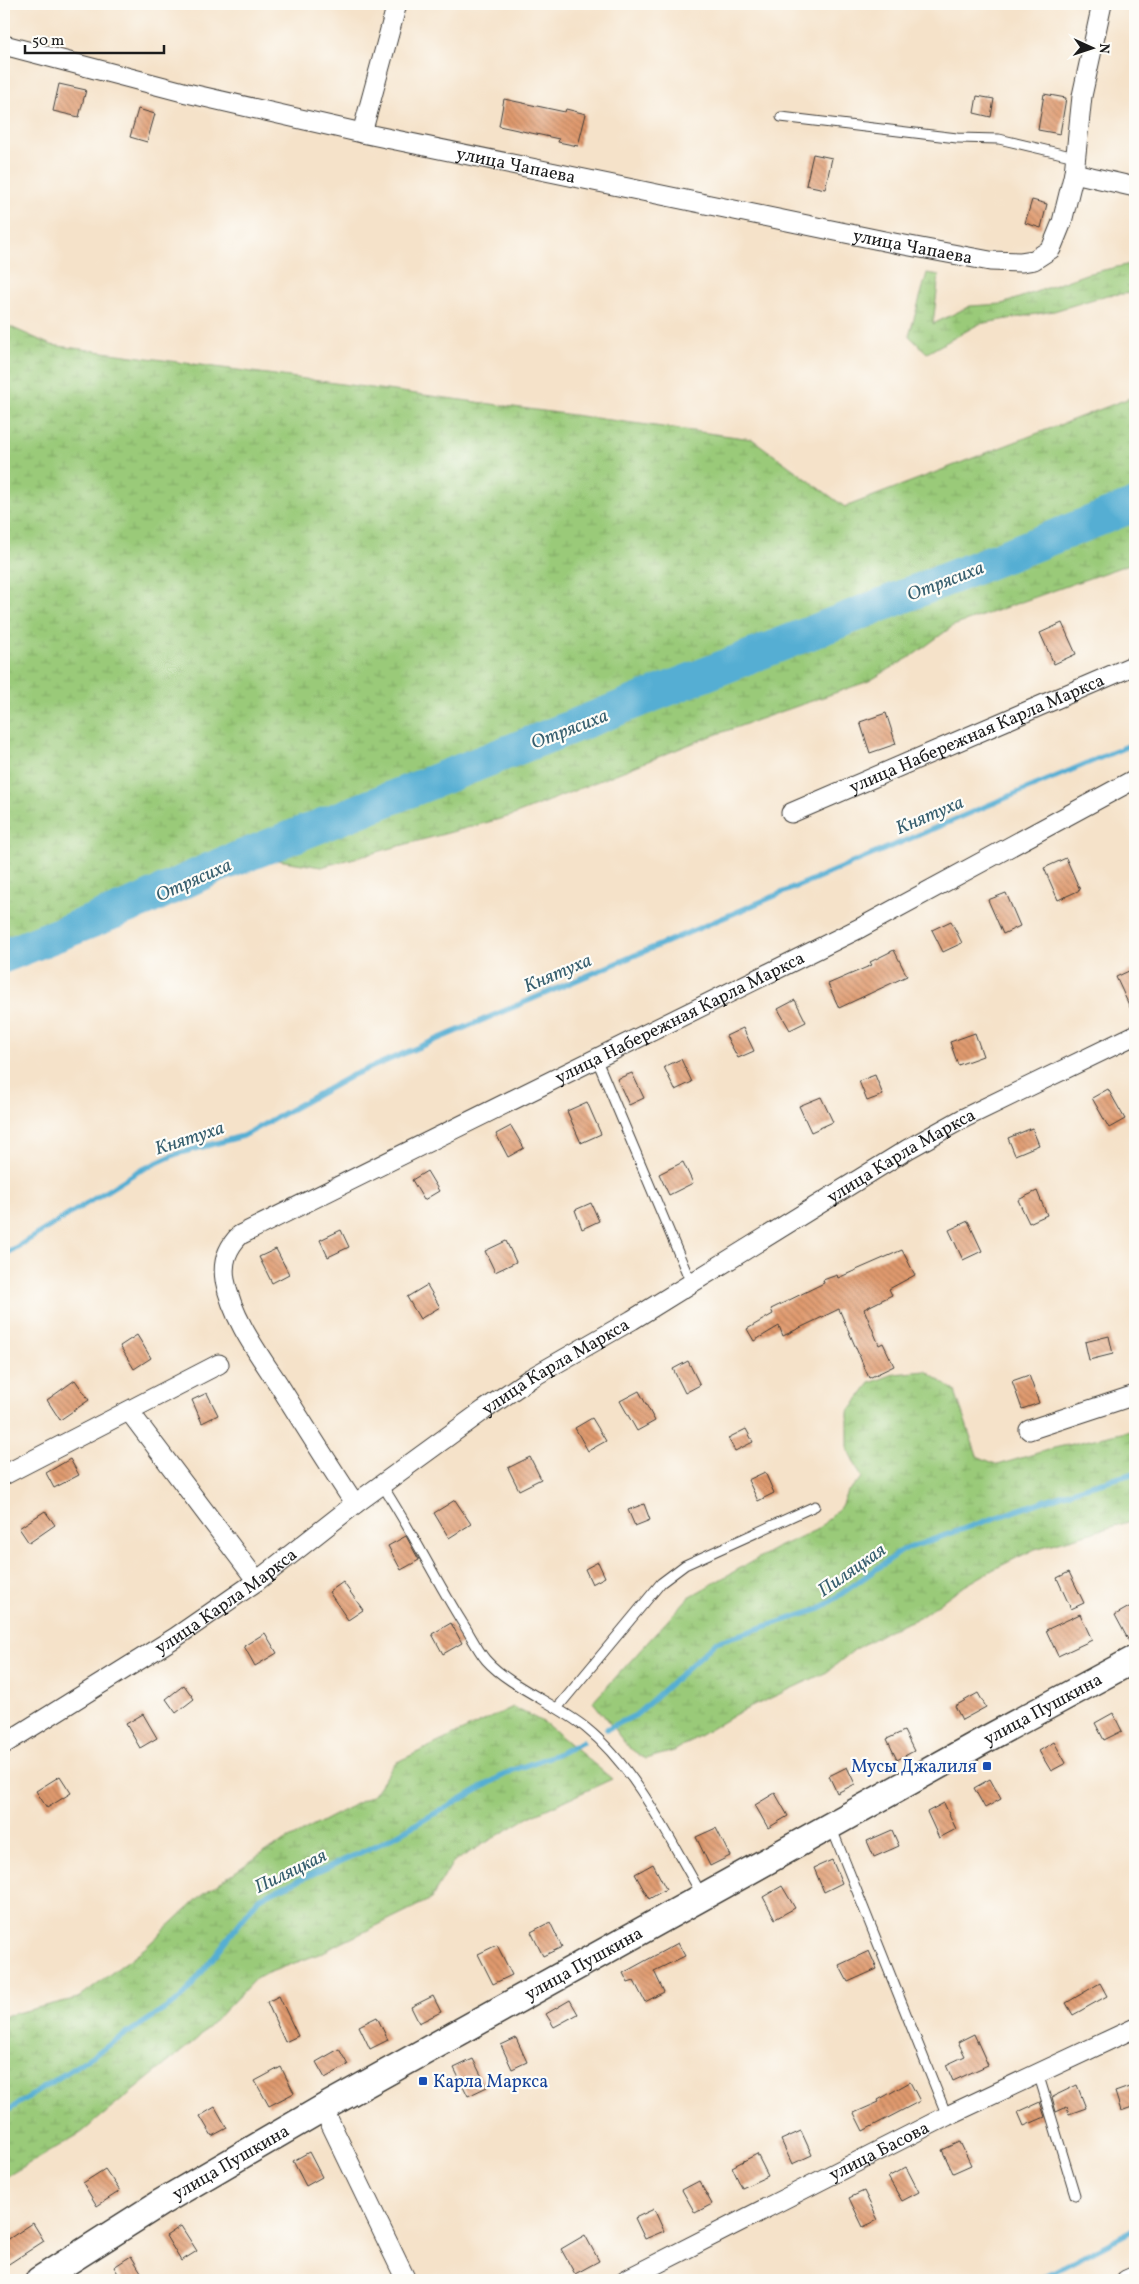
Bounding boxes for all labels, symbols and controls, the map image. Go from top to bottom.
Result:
scale bar [25,22,164,54]
north arrow [1066,22,1116,72]
text: 50 m [32,31,64,52]
text: N [1094,43,1113,54]
street label: улица Чапаева [454,142,578,191]
street label: улица Чапаева [850,224,974,271]
water label: Отрясиха [903,555,988,608]
street label: улица Набережная Карла Маркса [846,669,1109,801]
water label: Отрясиха [527,703,612,756]
water label: Княтуха [892,790,968,842]
water label: Отрясиха [152,853,236,909]
street label: улица Набережная Карла Маркса [551,946,809,1091]
water label: Княтуха [520,948,596,1000]
street label: улица Карла Маркса [822,1103,980,1210]
water label: Княтуха [151,1115,228,1162]
street label: улица Карла Маркса [477,1313,635,1422]
water label: Пиляцкая [813,1538,892,1604]
street label: улица Карла Маркса [151,1543,303,1661]
street label: улица Пушкина [979,1668,1107,1752]
place label: Мусы Джалиля [851,1755,977,1780]
marker: Мусы Джалиля [981,1760,993,1772]
water label: Пиляцкая [250,1843,332,1900]
street label: улица Пушкина [520,1922,648,2007]
place label: Карла Маркса [433,2070,548,2095]
marker: Карла Маркса [417,2075,429,2087]
street label: улица Басова [825,2116,934,2188]
street label: улица Пушкина [168,2119,294,2207]

